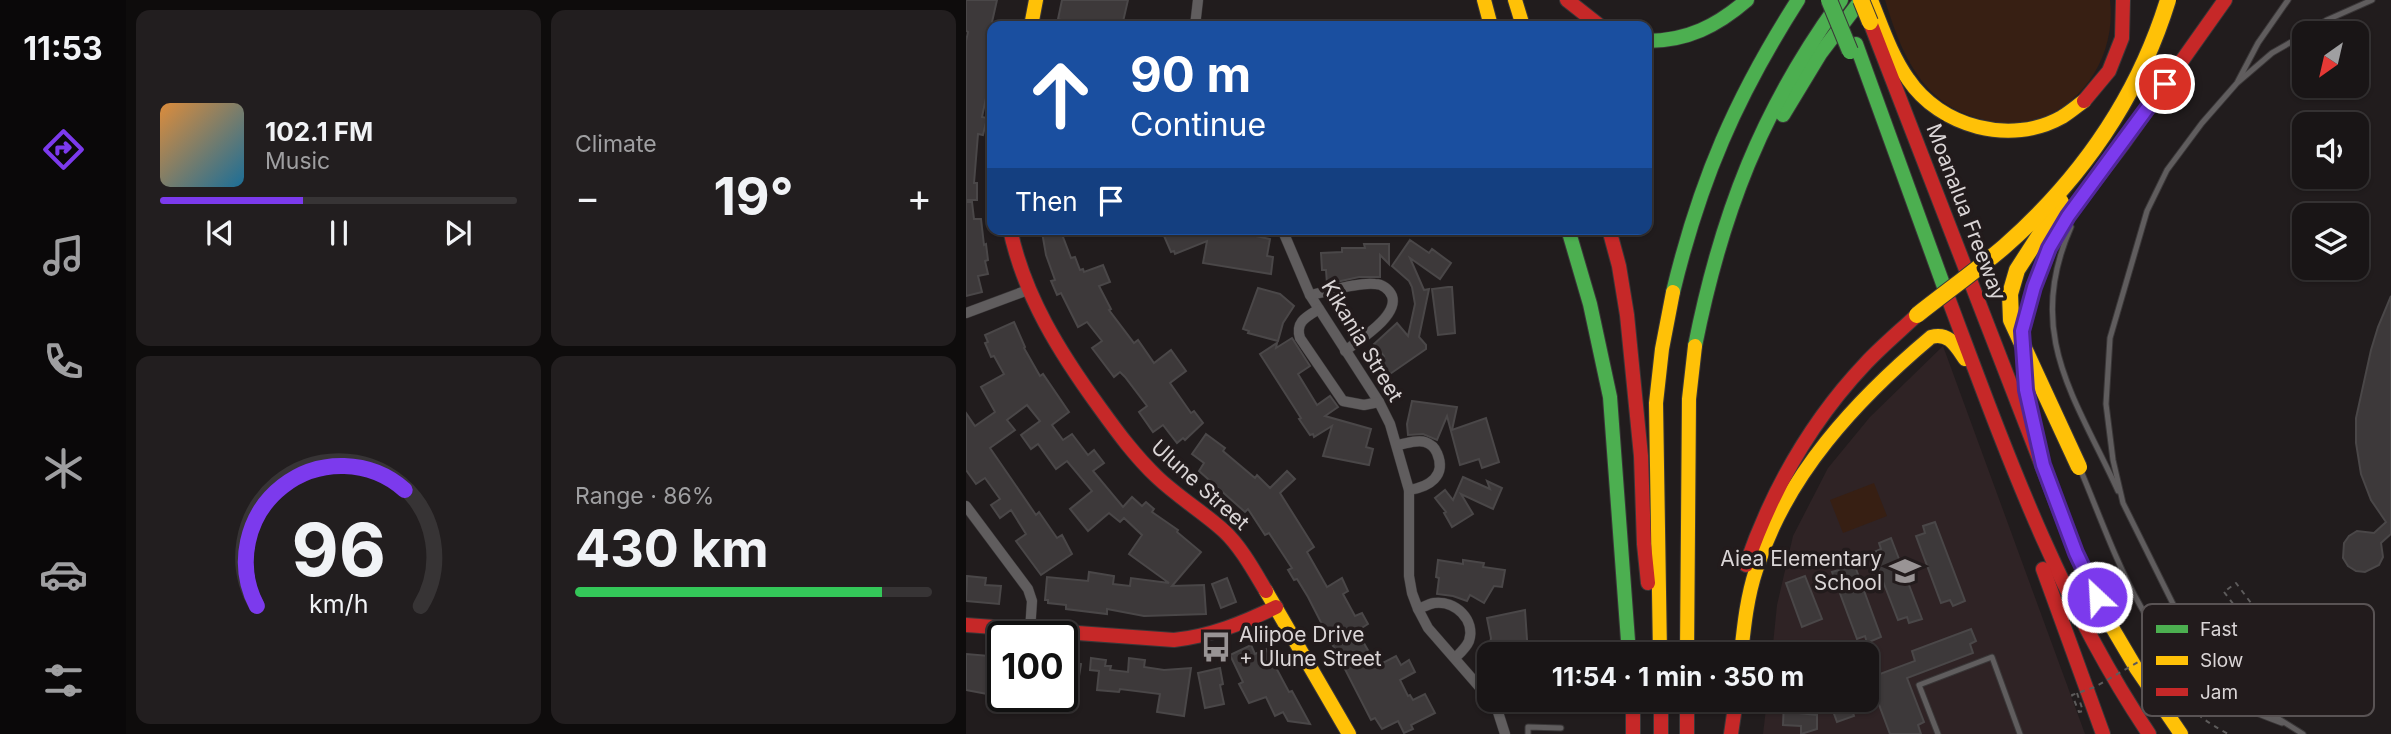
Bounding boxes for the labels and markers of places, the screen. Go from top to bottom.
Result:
pin [2135,54,2195,114]
place label: Aiea Elementary School [1720,546,1882,595]
school or university icon: Aiea Elementary School [1888,554,1922,588]
place label: Aliipoe Drive + Ulune Street [1239,622,1382,671]
bus stop icon: Aliipoe Drive + Ulune Street [1199,630,1233,664]

